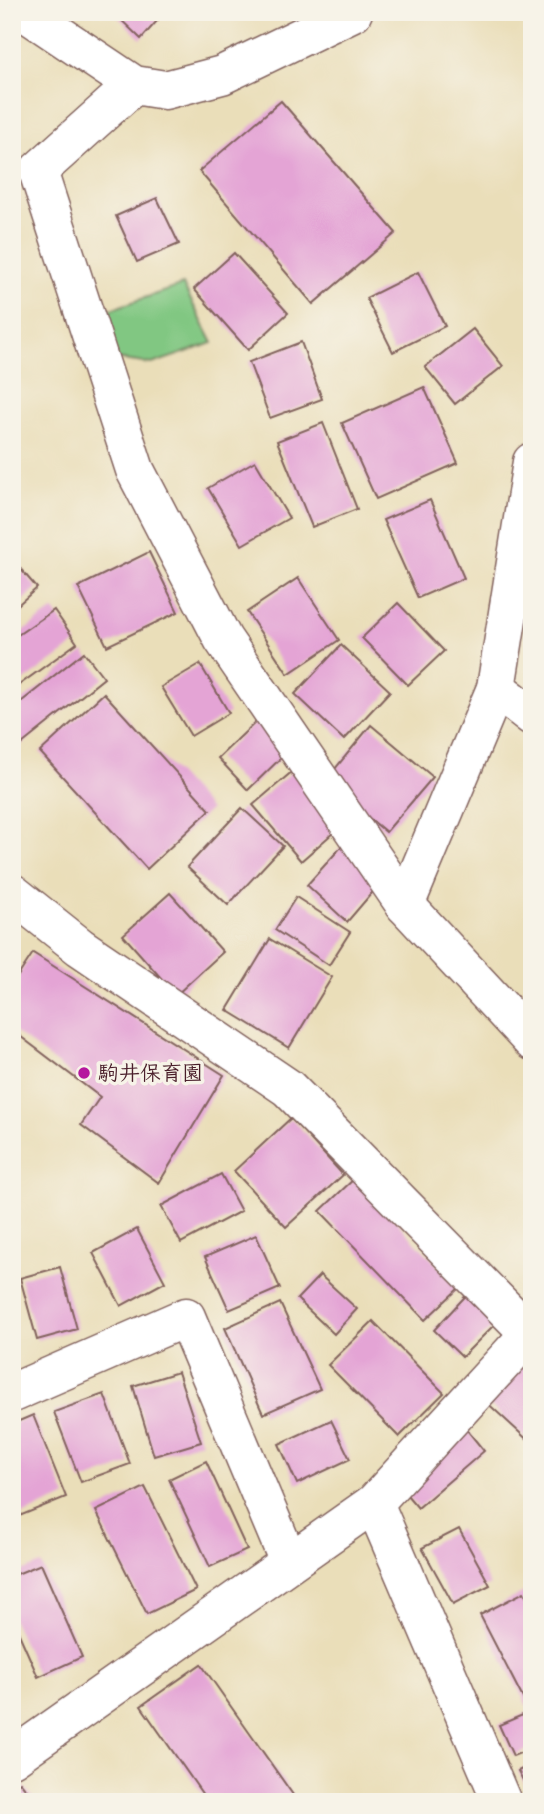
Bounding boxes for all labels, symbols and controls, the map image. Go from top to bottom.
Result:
place label: 駒井保育園 [98,1059,203,1087]
marker: 駒井保育園 [76,1065,92,1081]

